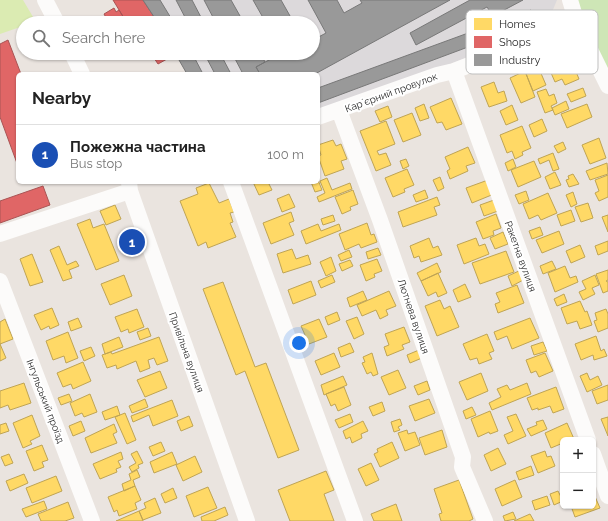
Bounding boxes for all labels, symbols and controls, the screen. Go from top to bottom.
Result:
legend [466,10,598,74]
search box [16,16,320,60]
text: Homes [499,18,535,31]
icon: search [30,27,52,49]
text: Search here [62,29,145,47]
text: Shops [499,36,531,49]
text: Industry [499,54,540,67]
street label: Карʼєрний провулок [343,71,439,114]
text: Nearby [32,88,91,108]
text: Пожежна частина [70,138,206,156]
text: 1 [42,147,48,162]
text: 100 m [267,147,304,162]
text: Bus stop [70,156,122,171]
street label: Ракетна вулиця [503,219,538,293]
pin: 1 [119,227,145,257]
street label: Лютнева вулиця [396,277,431,355]
street label: Привільна вулиця [167,311,206,394]
your location [289,333,309,353]
street label: Інгульський проїзд [25,358,67,445]
map controls [560,437,596,509]
button: + [560,437,596,473]
button: − [560,473,596,509]

